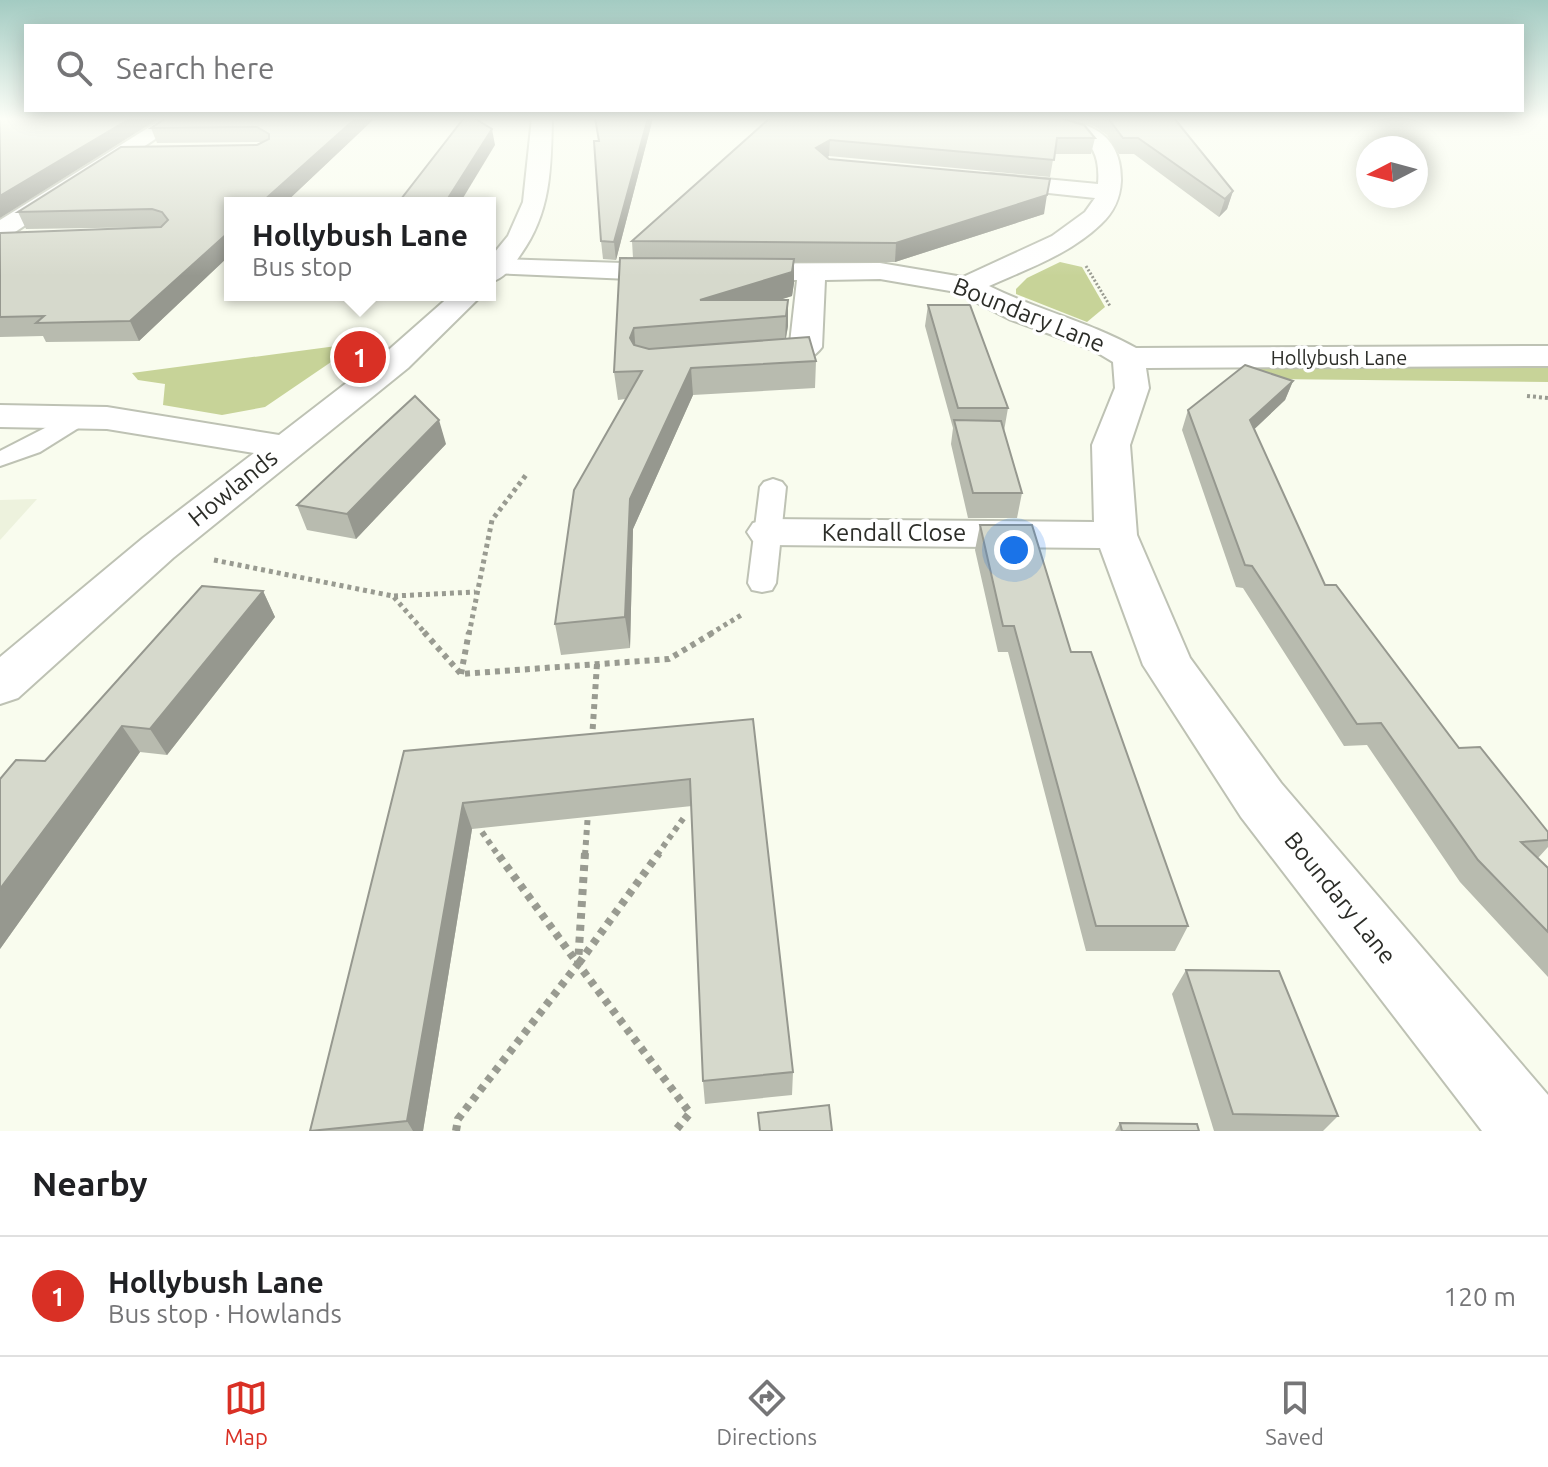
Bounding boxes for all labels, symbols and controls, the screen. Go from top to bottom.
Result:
search box [24,24,1524,112]
icon: search [52,46,96,90]
text: Search here [116,51,275,85]
north arrow [1356,136,1428,208]
popup [224,197,496,301]
text: Hollybush Lane [252,218,468,252]
text: Bus stop [252,252,353,281]
street label: Boundary Lane [949,272,1109,357]
pin: 1 [334,327,386,387]
street label: Hollybush Lane [1271,346,1407,369]
street label: Howlands [183,444,282,532]
street label: Kendall Close [822,519,966,546]
your location [994,530,1034,570]
street label: Boundary Lane [1279,827,1402,969]
text: Nearby [32,1164,147,1202]
text: Hollybush Lane [108,1265,324,1299]
text: 1 [51,1282,65,1311]
text: 120 m [1444,1282,1516,1311]
text: Bus stop · Howlands [108,1299,342,1328]
tab: Map [224,1376,268,1449]
tab: Directions [716,1376,817,1449]
tab: Saved [1265,1376,1324,1449]

